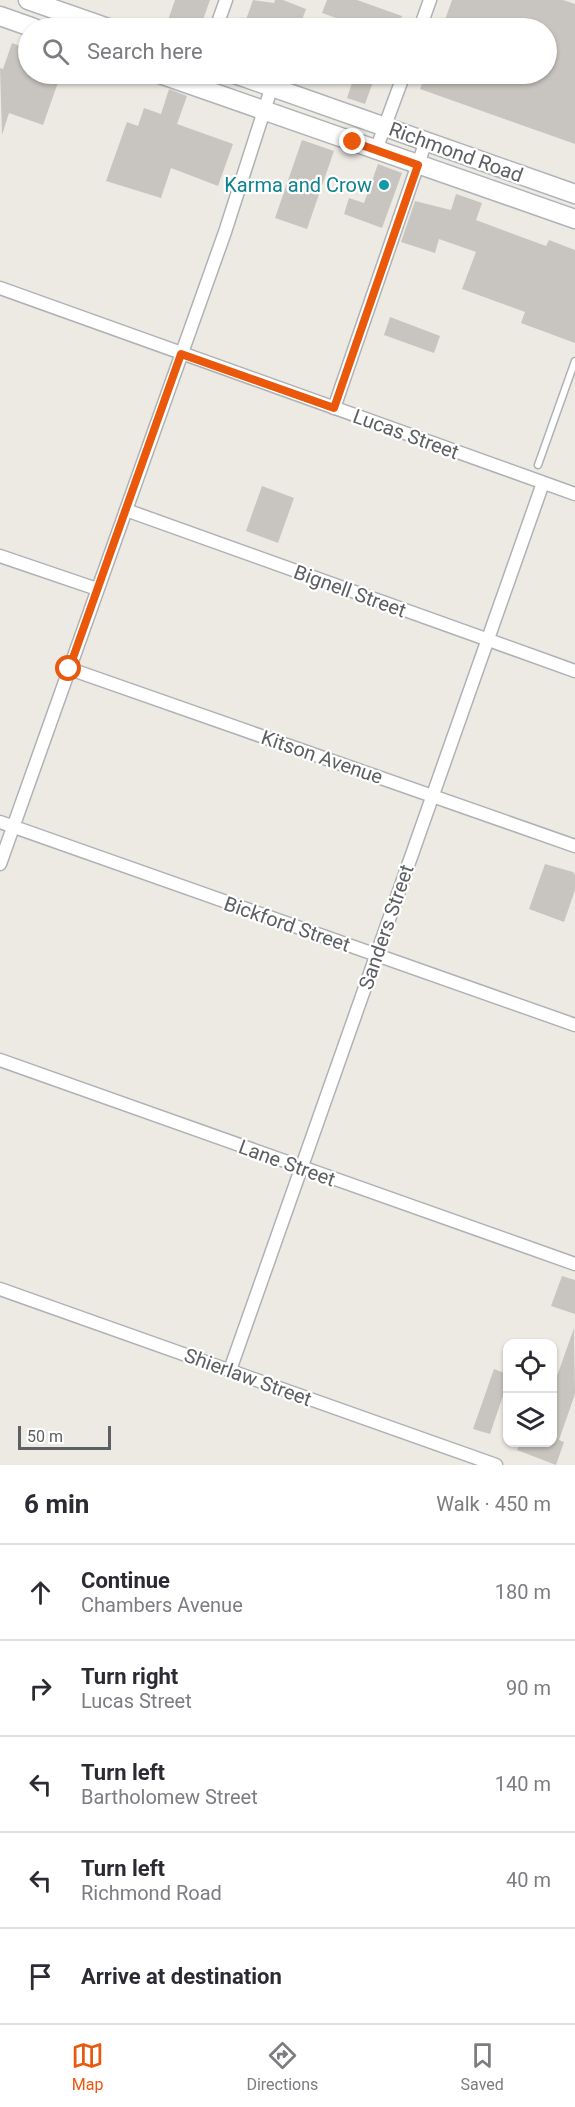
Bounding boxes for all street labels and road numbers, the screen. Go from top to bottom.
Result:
street label: Richmond Road [386,117,526,187]
street label: Lucas Street [350,404,462,464]
street label: Bignell Street [291,560,409,622]
street label: Kitson Avenue [258,725,386,789]
street label: Sanders Street [353,861,419,993]
street label: Bickford Street [221,891,353,957]
street label: Lane Street [235,1134,339,1192]
street label: Shierlaw Street [181,1343,315,1411]

